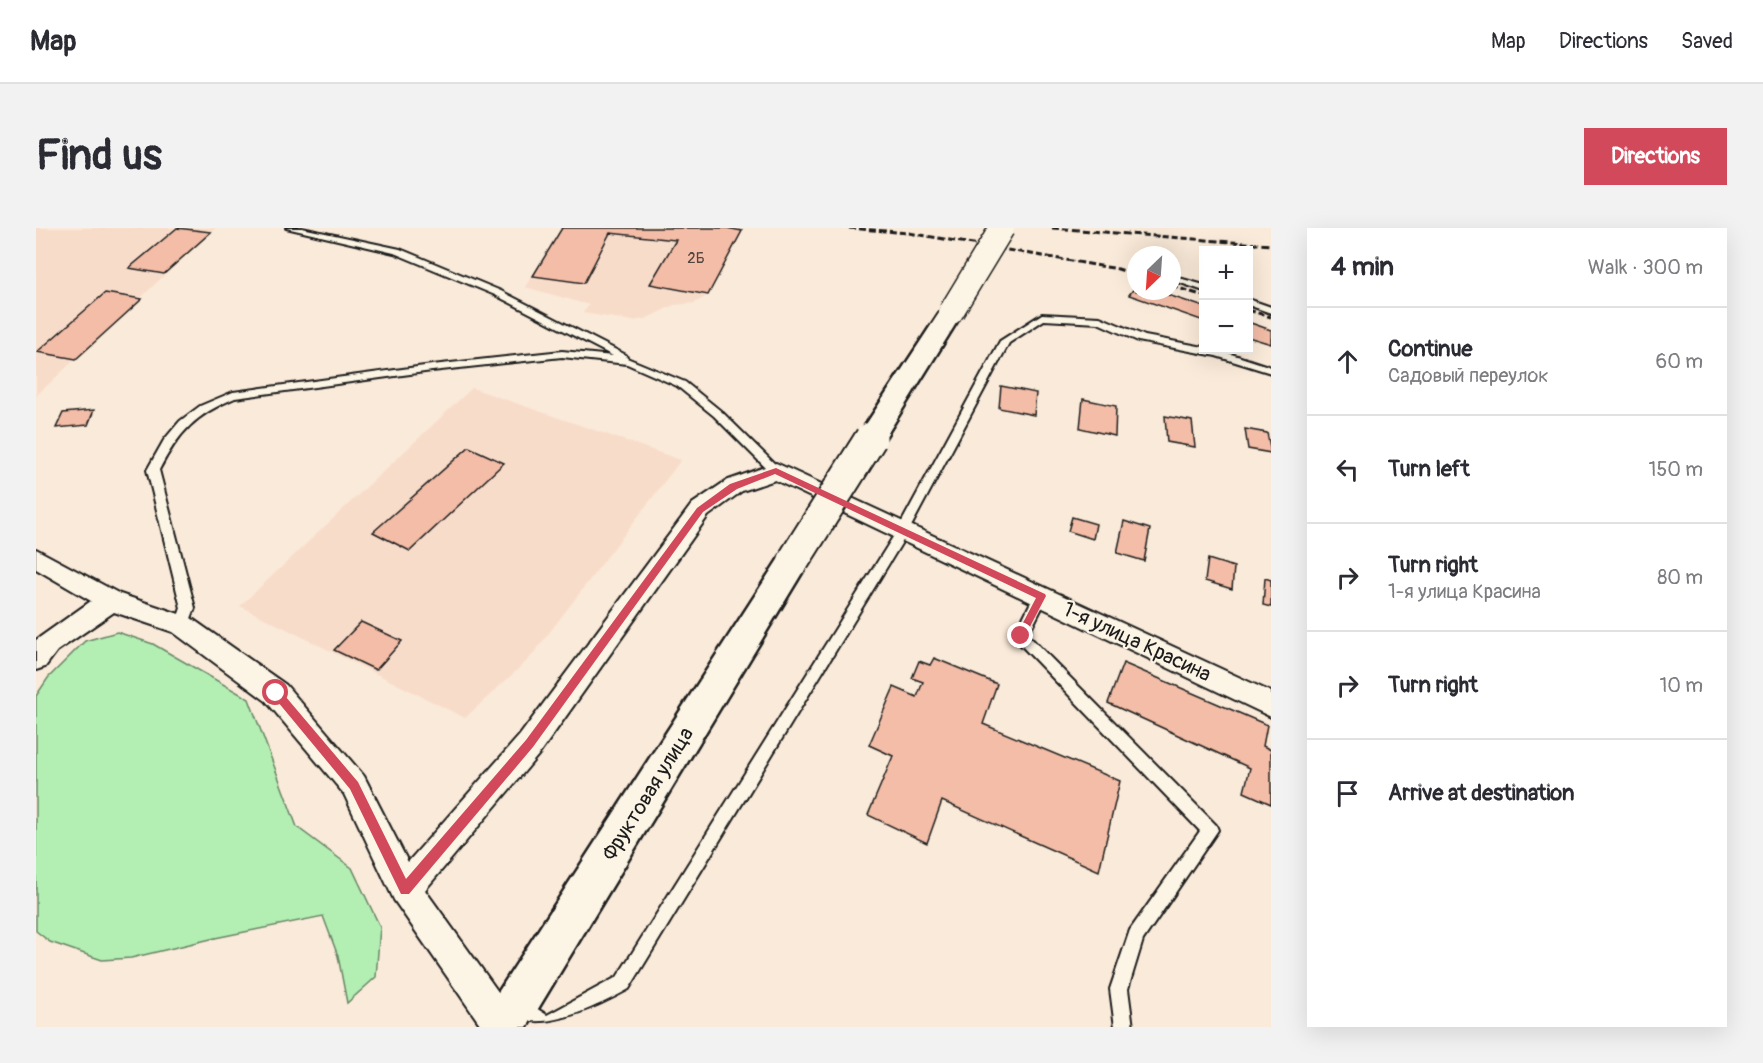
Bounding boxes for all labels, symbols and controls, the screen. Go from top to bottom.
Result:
text: Map [30,24,76,59]
text: Map [1491,28,1526,55]
text: Directions [1559,28,1648,55]
text: Saved [1681,28,1733,55]
button: Directions [1584,128,1727,185]
text: Find us [36,130,162,182]
north arrow [1127,246,1181,300]
map controls [1199,246,1253,354]
button: + [1199,246,1253,300]
house number: 2Б [687,249,705,268]
text: 4 min [1331,251,1394,283]
text: Walk · 300 m [1588,255,1703,280]
button: − [1199,300,1253,354]
text: Continue [1388,335,1472,363]
icon: ahead [1331,345,1364,378]
text: 60 m [1656,349,1703,374]
text: Садовый переулок [1388,363,1548,388]
icon: left [1331,453,1364,486]
text: Turn left [1388,455,1470,483]
text: 150 m [1649,457,1703,482]
text: Turn right [1388,551,1478,579]
icon: right [1331,561,1364,594]
text: 80 m [1657,565,1703,590]
text: 1-я улица Красина [1388,579,1541,604]
street label: 1-я улица Красина [1059,596,1215,688]
route end [1007,622,1033,648]
icon: right [1331,669,1364,702]
text: Turn right [1388,671,1478,699]
text: 10 m [1659,673,1703,698]
route start [262,679,288,705]
street label: Фруктовая улица [596,722,700,866]
icon: arrive [1331,777,1364,810]
text: Arrive at destination [1388,779,1574,807]

